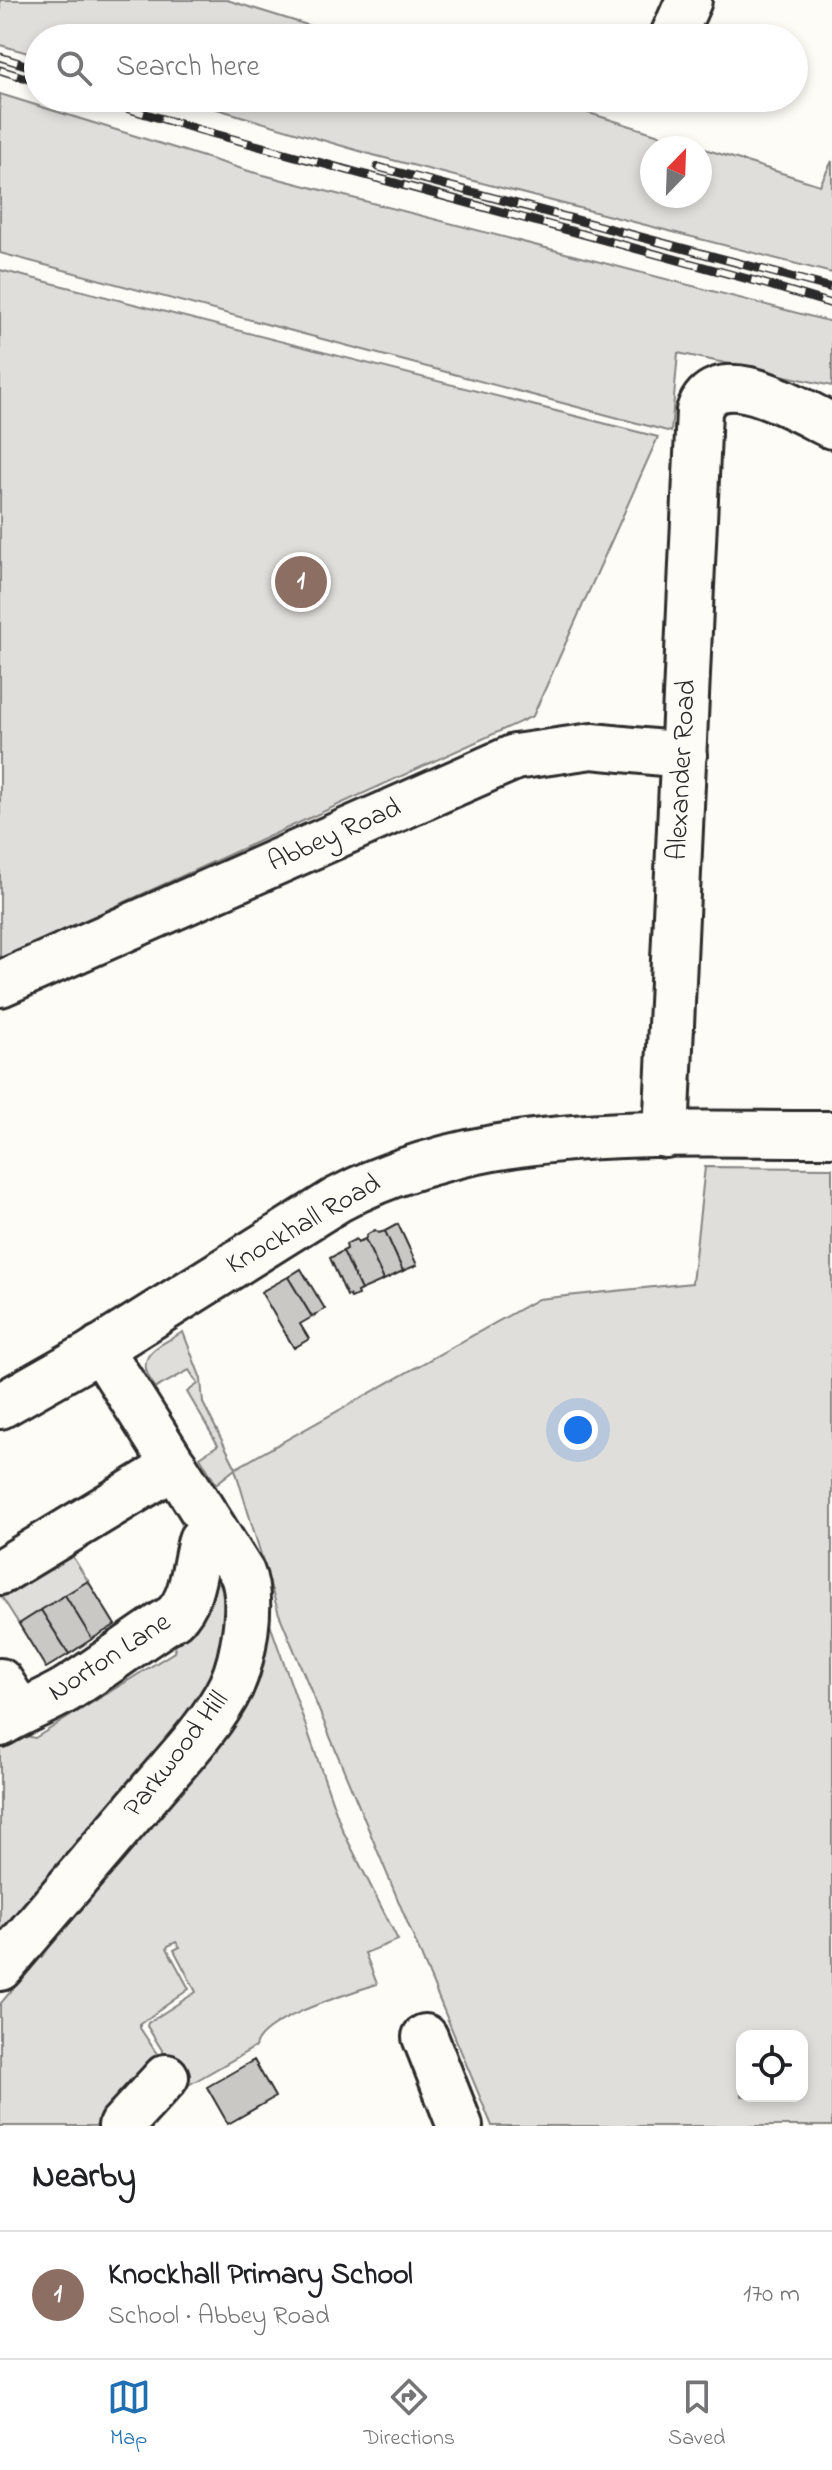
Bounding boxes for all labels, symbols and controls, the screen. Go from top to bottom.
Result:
search box [24,24,808,112]
icon: search [52,46,96,90]
text: Search here [116,46,260,90]
north arrow [640,136,712,208]
pin: 1 [275,552,327,612]
street label: Alexander Road [658,678,708,861]
street label: Abbey Road [262,788,408,884]
street label: Knockhall Road [219,1164,389,1286]
your location [558,1410,598,1450]
street label: Norton Lane [41,1603,180,1713]
street label: Parkwood Hill [114,1683,240,1827]
map controls [736,2030,808,2102]
button: locate [736,2030,808,2102]
text: Nearby [32,2153,136,2203]
text: Knockhall Primary School [108,2254,413,2298]
text: 1 [54,2276,62,2314]
text: 170 m [743,2276,800,2314]
text: School · Abbey Road [108,2298,330,2336]
tab: Map [107,2375,151,2455]
tab: Directions [364,2375,455,2455]
tab: Saved [668,2375,725,2455]

